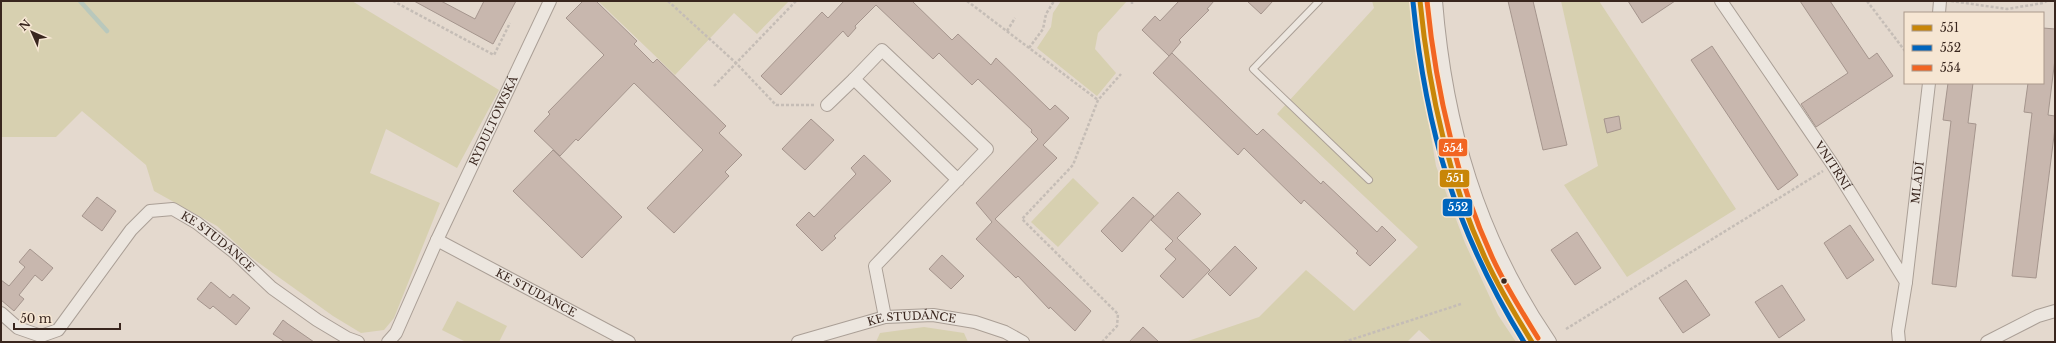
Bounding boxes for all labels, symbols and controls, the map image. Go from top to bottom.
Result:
north arrow [12,12,52,52]
legend [1904,12,2044,84]
text: N [16,16,34,34]
text: 551 [1940,20,1959,35]
text: 552 [1940,40,1961,55]
text: 554 [1940,60,1961,75]
street label: RYDULTOWSKÁ [466,73,521,168]
line badge: 554 [1438,138,1468,157]
street label: VNITŘNÍ [1811,138,1854,193]
text: 554 [1443,141,1463,155]
street label: MLÁDÍ [1908,160,1927,205]
line badge: 551 [1439,169,1470,188]
text: 551 [1446,171,1464,185]
line badge: 552 [1442,198,1473,217]
text: 552 [1448,200,1468,214]
street label: KE STUDÁNCE [178,208,257,274]
street label: KE STUDÁNCE [493,265,579,320]
unlabelled marker [1499,276,1509,286]
scale bar [14,305,120,331]
street label: KE STUDÁNCE [865,308,957,329]
text: 50 m [20,311,52,326]

